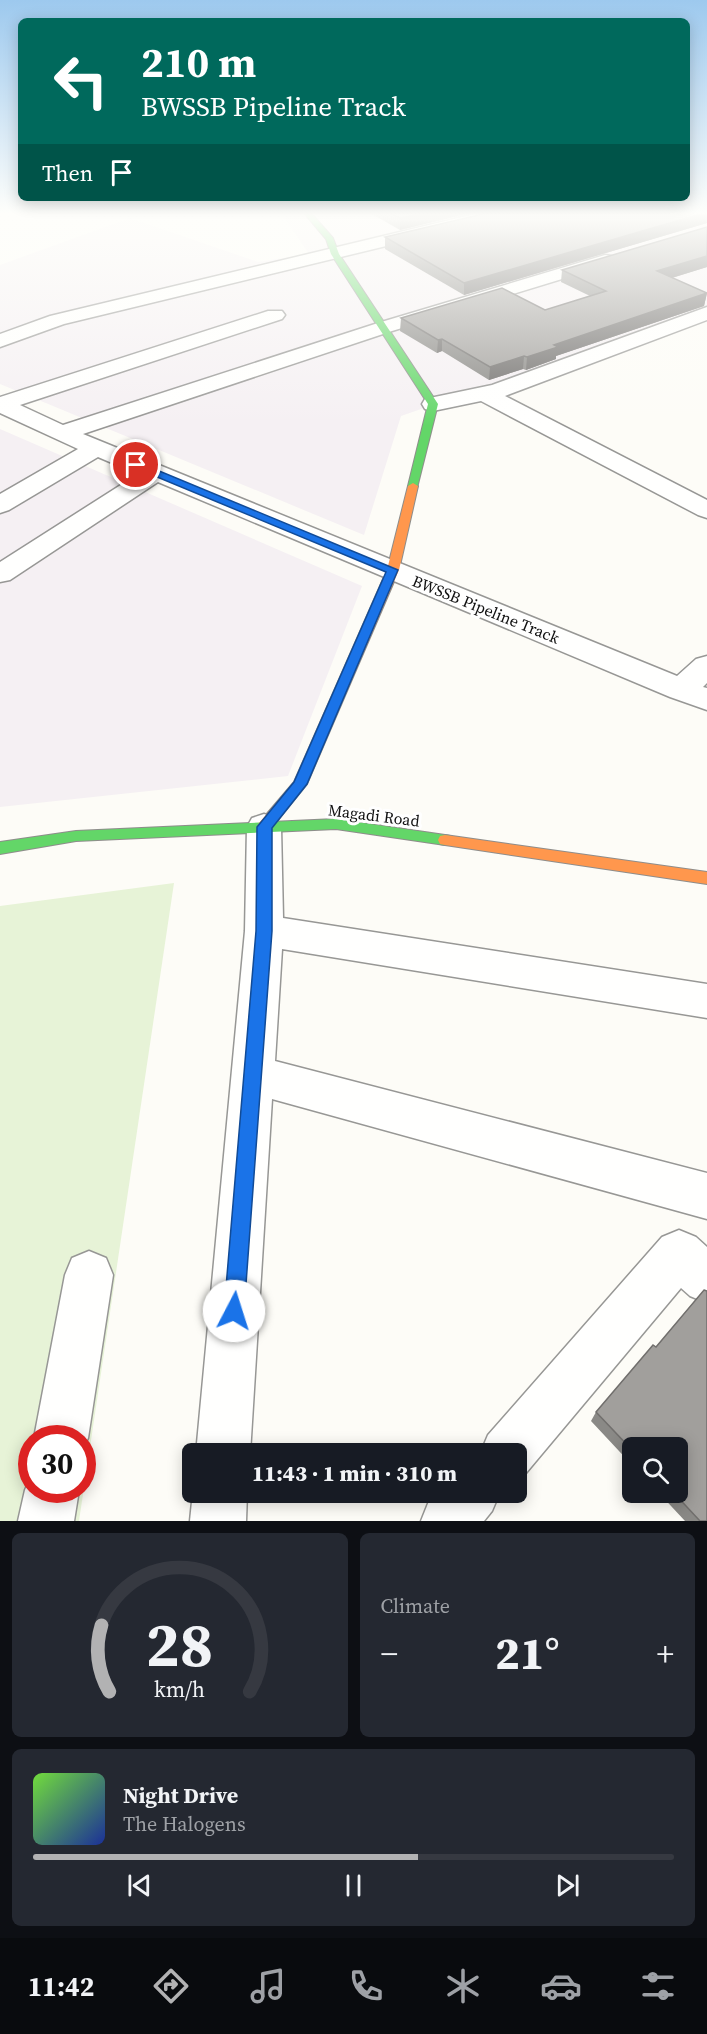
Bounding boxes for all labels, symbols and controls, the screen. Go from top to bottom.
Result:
text: 210 m [141,33,256,91]
icon: left [42,42,120,120]
text: BWSSB Pipeline Track [141,88,406,125]
icon: arrive [105,156,138,189]
text: Then [42,158,93,188]
pin [110,439,161,490]
icon: arrive [119,448,152,481]
street label: BWSSB Pipeline Track [409,569,563,649]
street label: Magadi Road [327,798,421,832]
position arrow [202,1279,266,1343]
speed limit sign: 30 [18,1425,96,1503]
map controls [622,1437,688,1503]
button: search [622,1437,688,1503]
text: 11:43 · 1 min · 310 m [252,1458,457,1488]
text: Climate [381,1592,450,1620]
text: 28 [146,1601,214,1687]
text: 21° [495,1622,559,1684]
text: − [381,1631,398,1676]
text: + [656,1631,674,1676]
text: km/h [154,1675,205,1704]
text: Night Drive [123,1780,238,1810]
text: The Halogens [123,1810,246,1838]
icon: previous [123,1869,156,1902]
icon: pause [337,1869,370,1902]
icon: next [551,1869,584,1902]
icon: directions [150,1965,192,2007]
icon: music [247,1965,289,2007]
icon: phone [345,1965,387,2007]
icon: climate [442,1965,484,2007]
icon: car [540,1965,582,2007]
icon: filters [637,1965,679,2007]
text: 11:42 [28,1968,94,2005]

